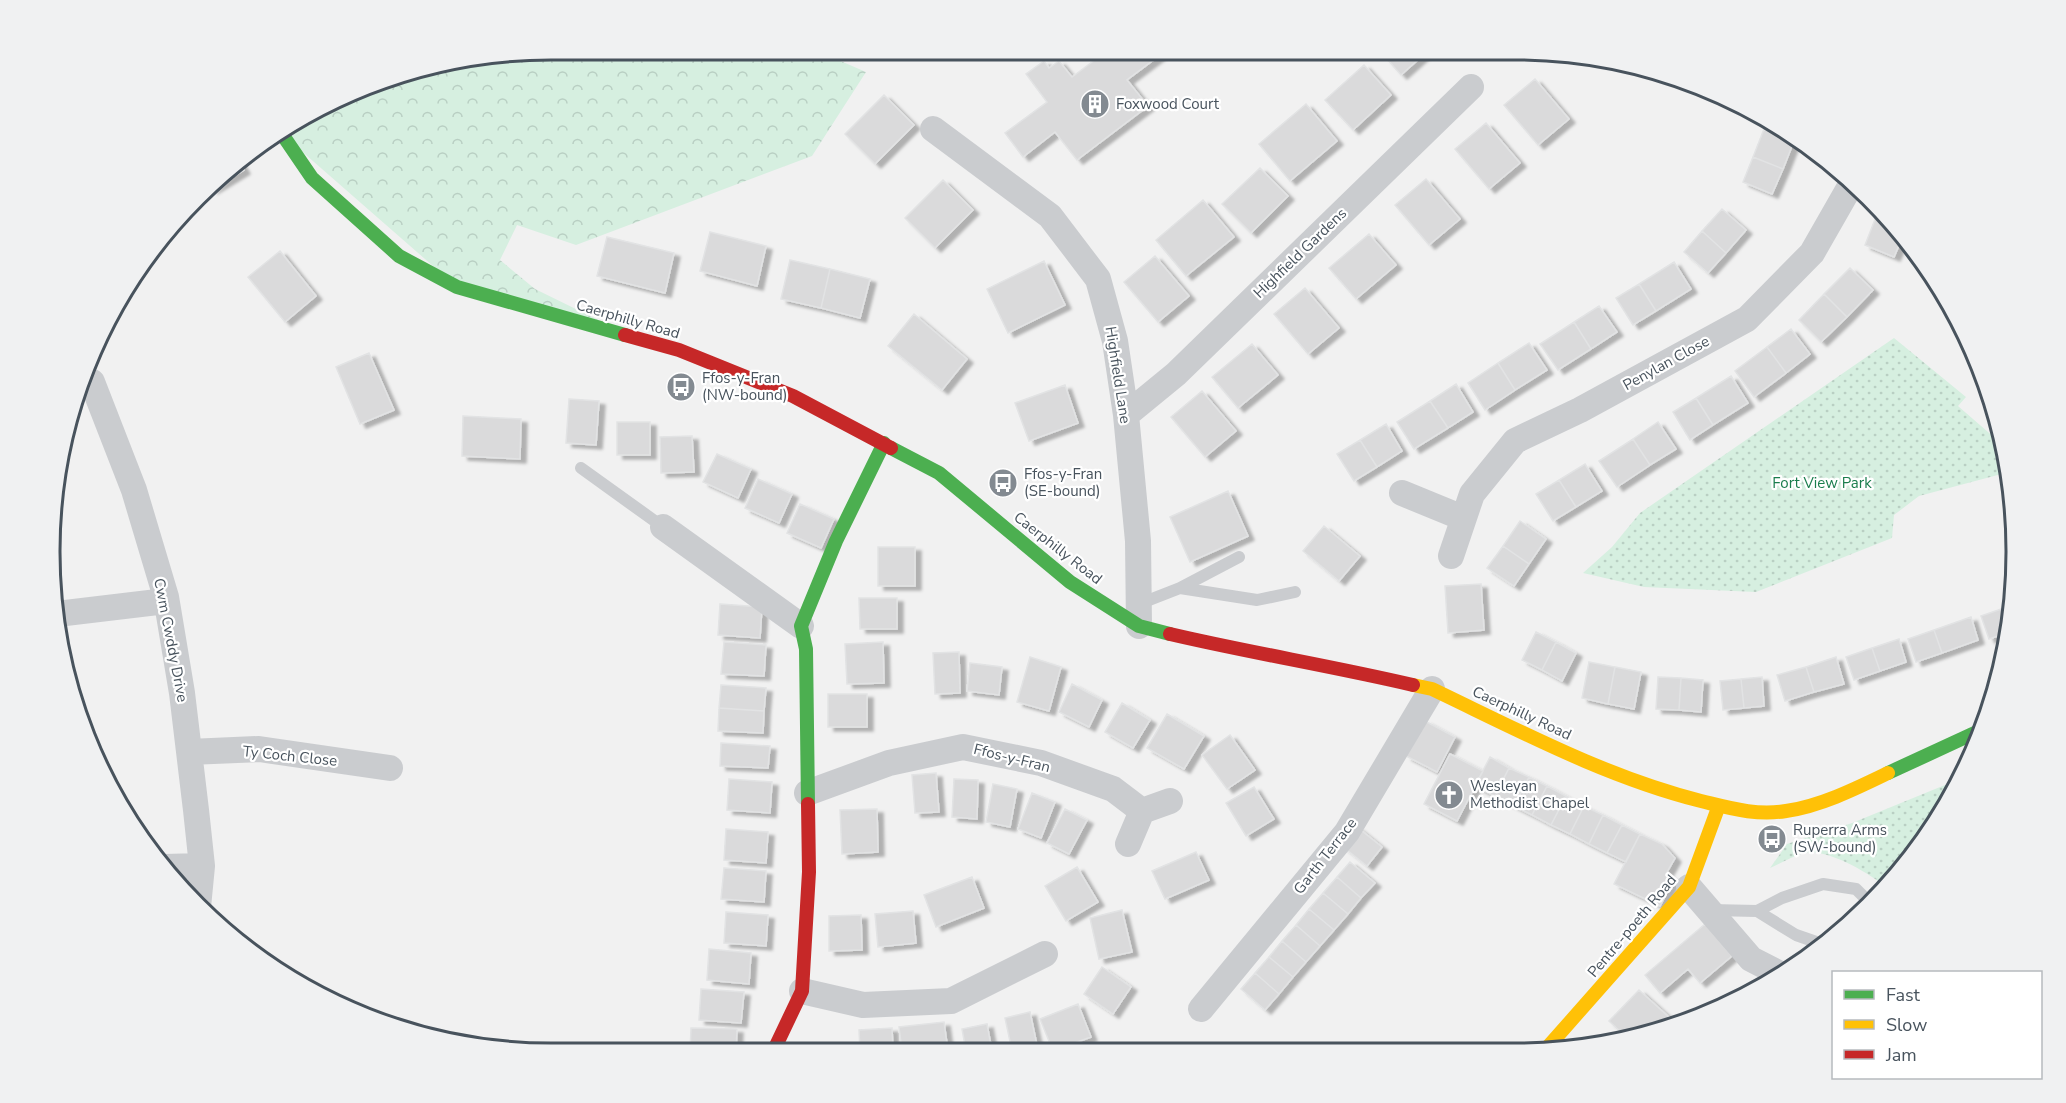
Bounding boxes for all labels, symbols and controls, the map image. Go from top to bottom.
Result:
building icon: Foxwood Court [1079,88,1111,120]
place label: Foxwood Court [1116,94,1220,114]
street label: Highfield Gardens [1249,203,1351,303]
street label: Caerphilly Road [574,295,682,343]
street label: Highfield Lane [1100,325,1136,425]
street label: Penylan Close [1619,331,1713,395]
place label: Ffos-y-Fran (NW-bound) [702,368,788,405]
bus stop icon: Ffos-y-Fran (NW-bound) [665,371,697,403]
place label: Ffos-y-Fran (SE-bound) [1024,464,1102,501]
bus stop icon: Ffos-y-Fran (SE-bound) [987,467,1019,499]
park label: Fort View Park [1772,473,1872,493]
street label: Caerphilly Road [1010,507,1106,589]
street label: Cwm Cwddy Drive [149,576,193,704]
street label: Caerphilly Road [1469,681,1575,745]
street label: Ffos-y-Fran [972,739,1052,777]
street label: Ty Coch Close [242,741,338,771]
place label: Wesleyan Methodist Chapel [1470,776,1590,813]
church icon: Wesleyan Methodist Chapel [1433,779,1465,811]
street label: Garth Terrace [1289,814,1361,898]
place label: Ruperra Arms (SW-bound) [1793,820,1887,857]
bus stop icon: Ruperra Arms (SW-bound) [1756,823,1788,855]
street label: Pentre-poeth Road [1583,870,1681,982]
legend [1832,971,2042,1079]
text: Fast [1886,983,1921,1007]
text: Slow [1886,1013,1927,1037]
text: Jam [1885,1043,1917,1067]

